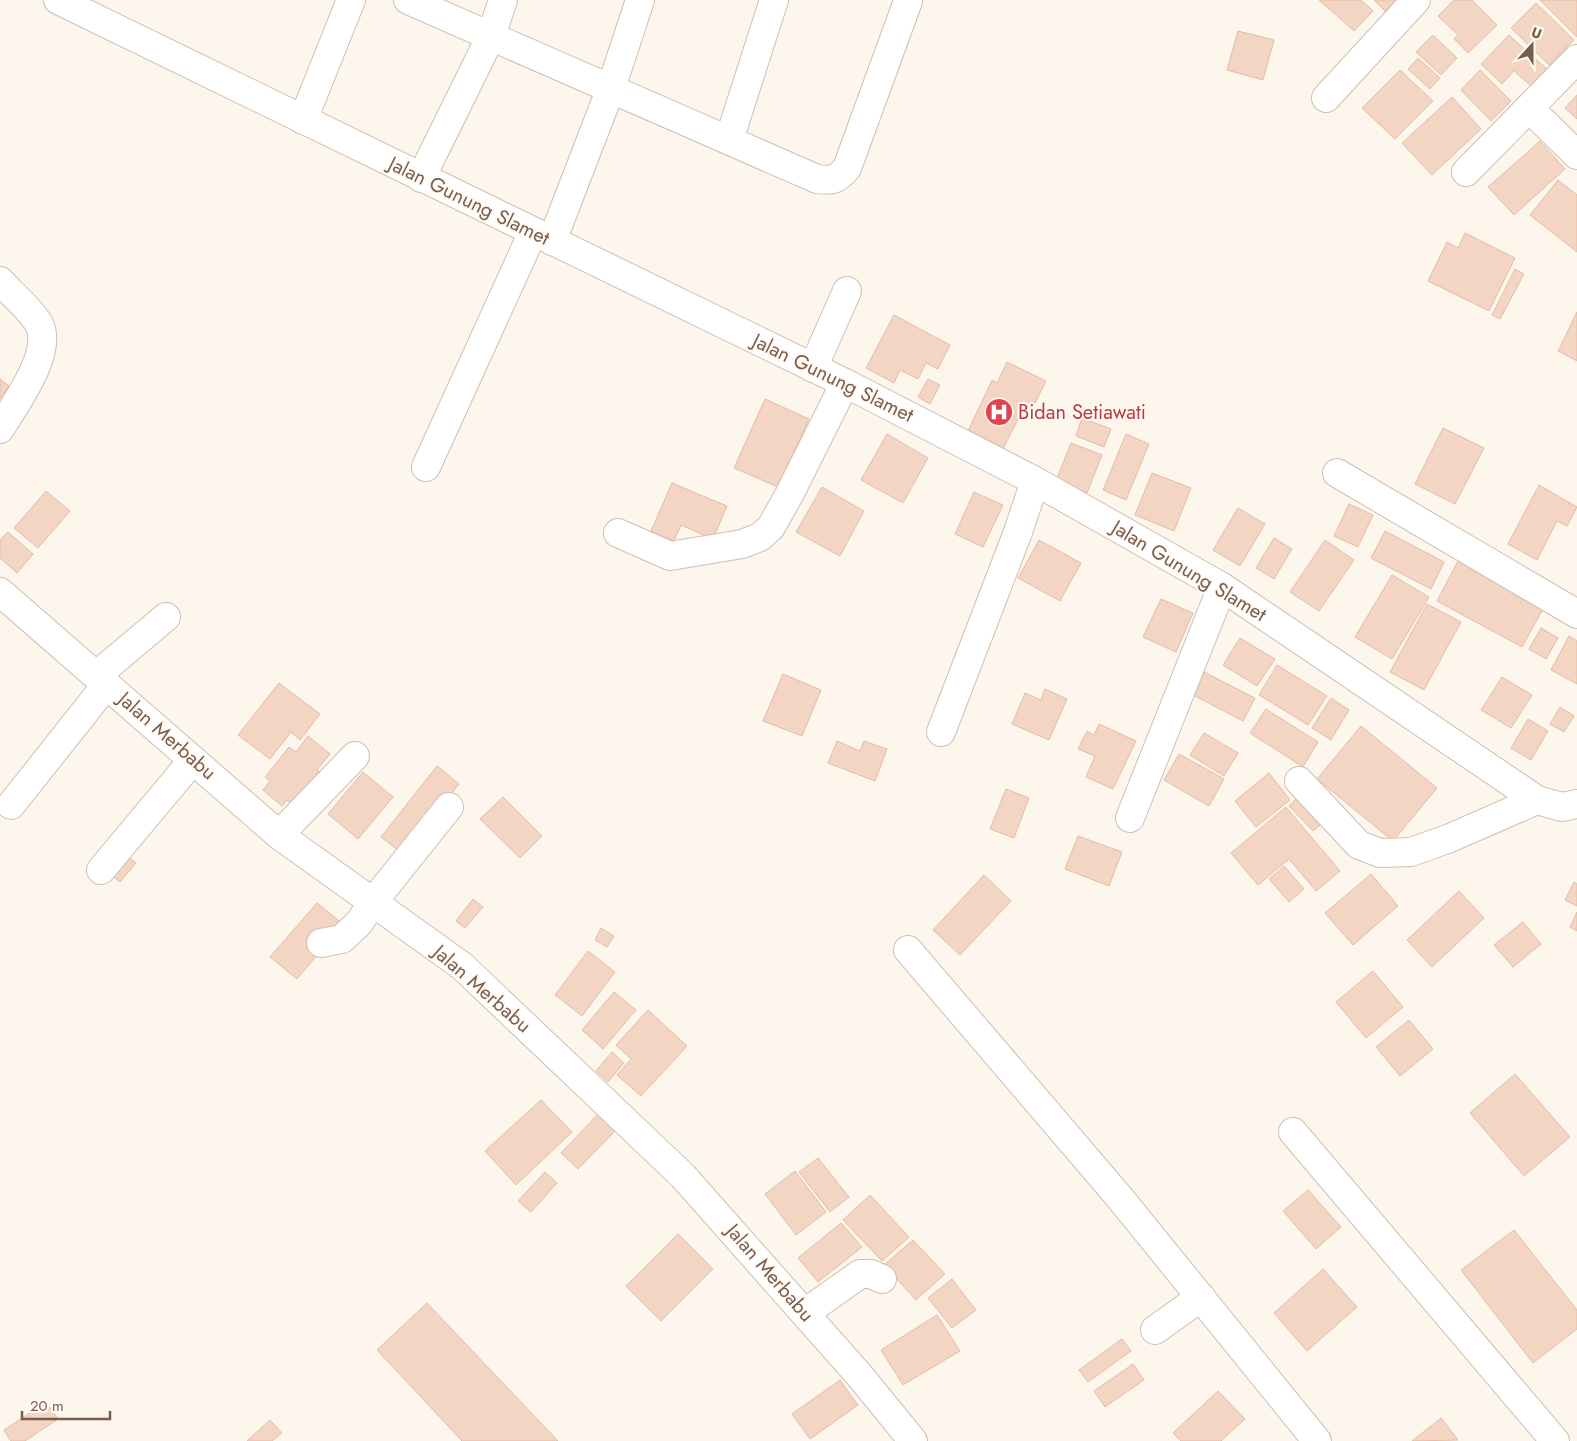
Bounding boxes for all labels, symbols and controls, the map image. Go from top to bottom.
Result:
north arrow [1507,20,1557,70]
text: U [1528,22,1545,44]
street label: Jalan Gunung Slamet [381,148,555,253]
street label: Jalan Gunung Slamet [745,325,919,430]
hospital icon: Bidan Setiawati [984,397,1014,427]
place label: Bidan Setiawati [1018,398,1146,427]
street label: Jalan Gunung Slamet [1104,512,1272,629]
street label: Jalan Merbabu [109,683,222,787]
street label: Jalan Merbabu [424,936,537,1040]
street label: Jalan Merbabu [717,1215,821,1328]
scale bar [22,1388,110,1420]
text: 20 m [30,1395,64,1417]

